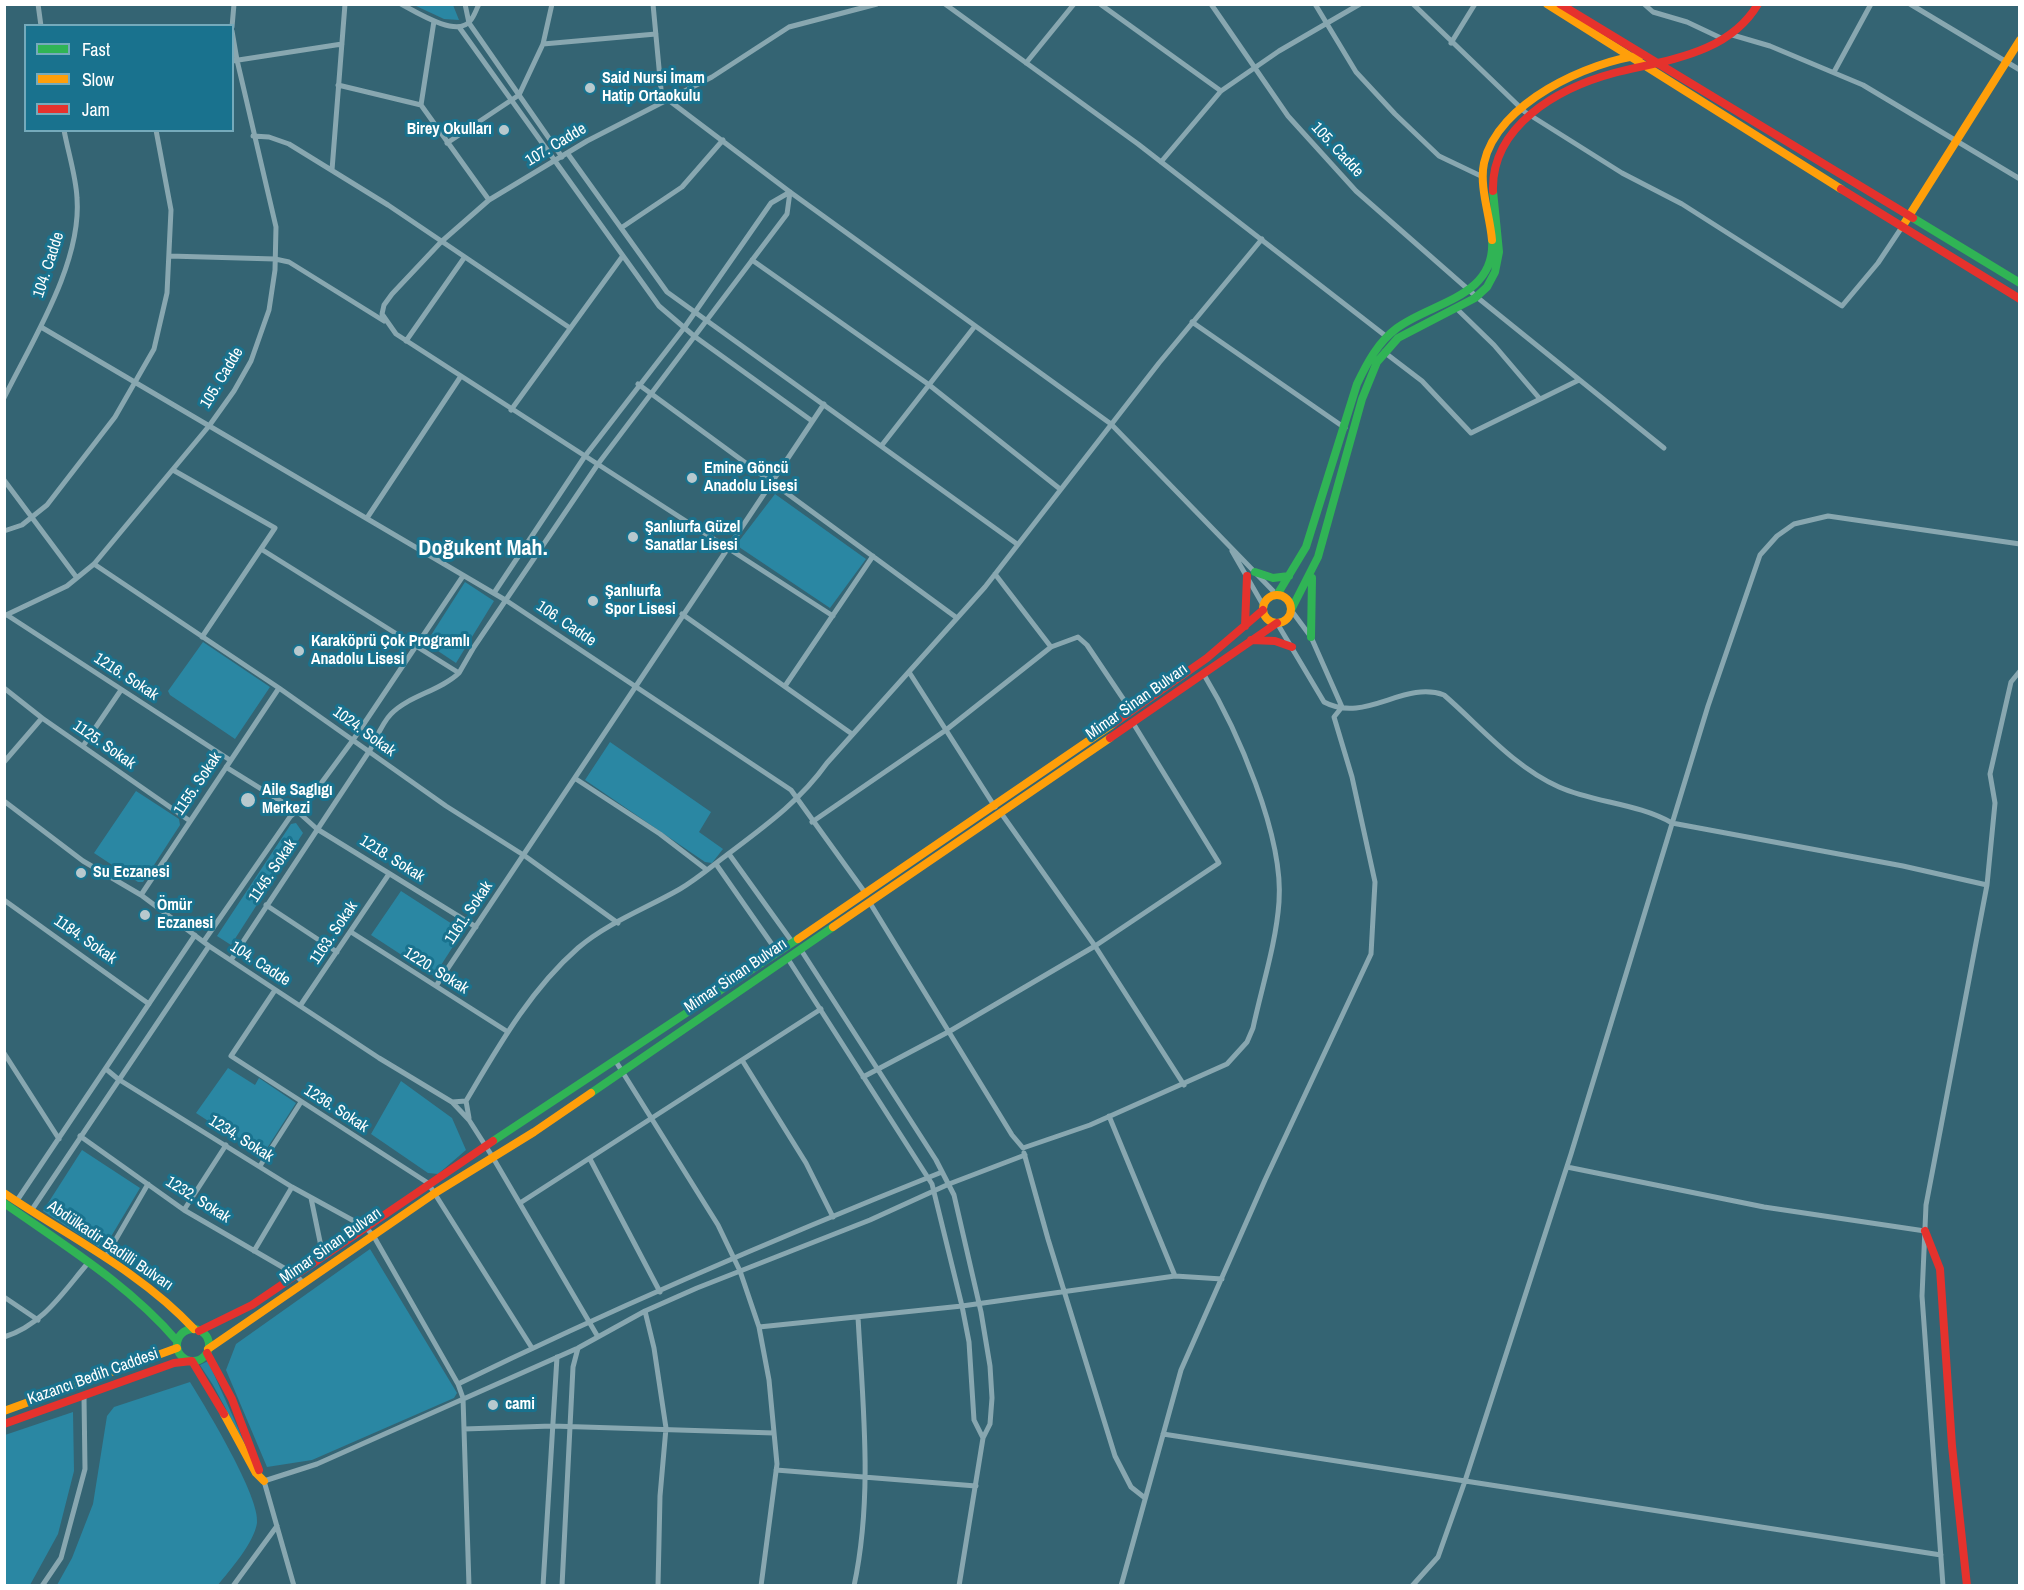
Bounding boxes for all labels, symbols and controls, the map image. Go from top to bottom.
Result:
legend [24,24,234,132]
text: Fast [82,37,110,62]
text: Slow [82,67,114,92]
place label: Said Nursi İmam Hatip Ortaokulu [602,69,705,107]
marker: Said Nursi İmam Hatip Ortaokulu [583,81,597,95]
text: Jam [82,97,110,122]
street label: 107. Cadde [522,119,590,171]
street label: 105. Cadde [1307,119,1367,181]
place label: Birey Okulları [407,120,492,140]
marker: Birey Okulları [497,123,511,137]
street label: 104. Cadde [29,230,69,300]
street label: 105. Cadde [196,344,248,412]
place label: Emine Göncü Anadolu Lisesi [704,459,797,497]
marker: Emine Göncü Anadolu Lisesi [685,471,699,485]
place label: Şanlıurfa Güzel Sanatlar Lisesi [645,518,741,556]
marker: Şanlıurfa Güzel Sanatlar Lisesi [626,530,640,544]
district label: Doğukent Mah. [418,536,548,562]
place label: Şanlıurfa Spor Lisesi [605,582,676,620]
marker: Şanlıurfa Spor Lisesi [586,594,600,608]
street label: 106. Cadde [533,597,599,651]
place label: Karaköprü Çok Programlı Anadolu Lisesi [311,632,470,670]
marker: Karaköprü Çok Programlı Anadolu Lisesi [292,644,306,658]
street label: 1216. Sokak [90,649,162,705]
street label: Mimar Sinan Bulvarı [1083,660,1191,744]
street label: 1024. Sokak [329,703,399,761]
street label: 1125. Sokak [69,716,139,774]
street label: 1155. Sokak [170,749,226,819]
place label: Aile Saglıgı Merkezi [262,781,333,819]
marker: Aile Saglıgı Merkezi [239,791,257,809]
street label: 1218. Sokak [356,832,428,886]
street label: 1145. Sokak [245,836,301,906]
place label: Su Eczanesi [93,863,170,883]
marker: Su Eczanesi [74,866,88,880]
street label: 1161. Sokak [441,878,497,948]
place label: Ömür Eczanesi [157,896,213,934]
street label: 1163. Sokak [306,898,362,968]
marker: Ömür Eczanesi [138,908,152,922]
street label: 1184. Sokak [50,911,120,969]
street label: Mimar Sinan Bulvarı [681,935,791,1017]
street label: 104. Cadde [226,937,294,991]
street label: 1220. Sokak [400,944,472,998]
street label: 1236. Sokak [300,1081,372,1137]
street label: 1234. Sokak [205,1112,277,1166]
street label: 1232. Sokak [162,1173,234,1227]
street label: Abdülkadir Badilli Bulvarı [44,1197,176,1295]
street label: Mimar Sinan Bulvarı [277,1204,385,1288]
street label: Kazancı Bedih Caddesi [25,1344,161,1410]
place label: cami [505,1395,535,1415]
marker: cami [486,1398,500,1412]

